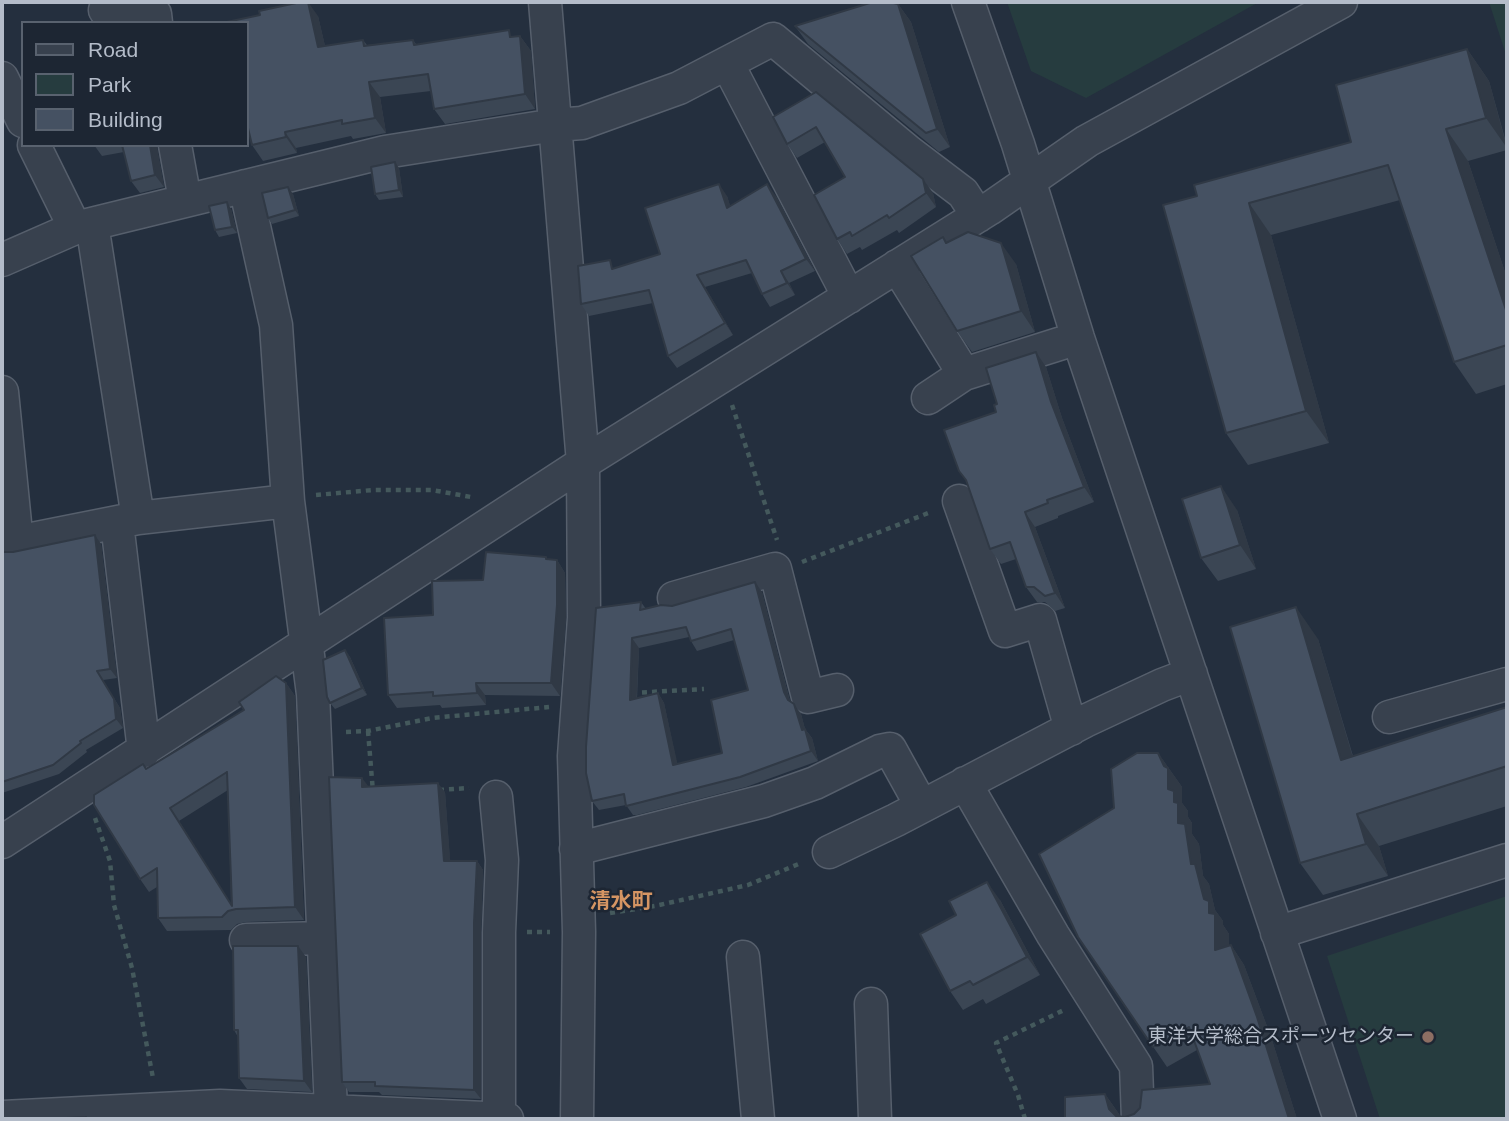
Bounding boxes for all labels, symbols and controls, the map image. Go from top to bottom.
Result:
legend [21,21,248,147]
text: Road [88,38,138,61]
text: Park [88,73,131,96]
text: Building [88,108,163,131]
district label: 清水町 [590,889,652,915]
place label: 東洋大学総合スポーツセンター [1148,1026,1414,1048]
marker: 東洋大学総合スポーツセンター [1420,1029,1436,1045]

